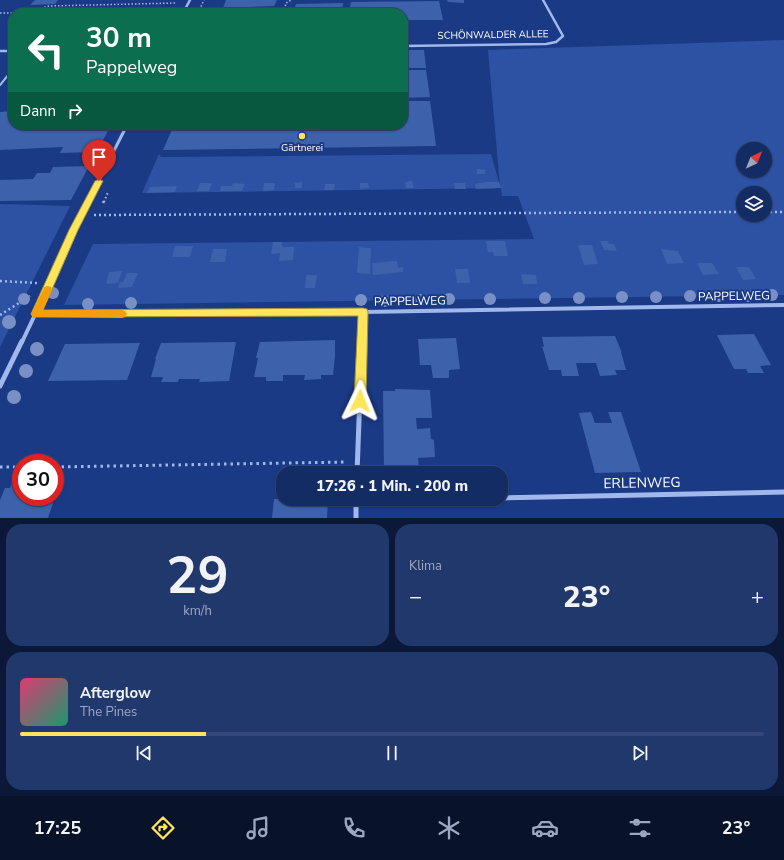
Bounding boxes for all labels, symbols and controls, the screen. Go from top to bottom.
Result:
text: 30 m [86,19,152,57]
icon: left [20,24,72,76]
street label: SCHÖNWALDER ALLEE [437,27,549,43]
text: Pappelweg [86,55,177,79]
icon: right [64,100,86,122]
text: Dann [20,101,56,121]
marker: Gärtnerei [297,131,307,141]
pin [82,140,116,181]
place label: Gärtnerei [281,141,323,155]
north arrow [736,142,772,178]
map controls [736,142,772,222]
icon: arrive [88,146,110,168]
button: layers [736,186,772,222]
street label: PAPPELWEG [698,287,770,305]
street label: PAPPELWEG [374,292,446,310]
position arrow [339,380,381,422]
speed limit sign: 30 [12,454,64,506]
street label: ERLENWEG [603,473,681,493]
text: 17:26 · 1 Min. · 200 m [316,476,468,496]
text: 29 [166,540,229,611]
text: Klima [409,557,442,575]
text: 23° [563,577,610,618]
text: − [409,582,422,612]
text: + [751,582,764,612]
text: km/h [183,602,212,620]
text: Afterglow [80,683,151,703]
text: The Pines [80,703,137,721]
icon: previous [133,742,155,764]
icon: pause [381,742,403,764]
icon: next [629,742,651,764]
icon: directions [149,814,177,842]
icon: music [244,814,272,842]
icon: phone [340,814,368,842]
icon: climate [435,814,463,842]
icon: car [531,814,559,842]
icon: filters [626,814,654,842]
text: 17:25 [34,816,81,840]
text: 23° [722,816,750,840]

